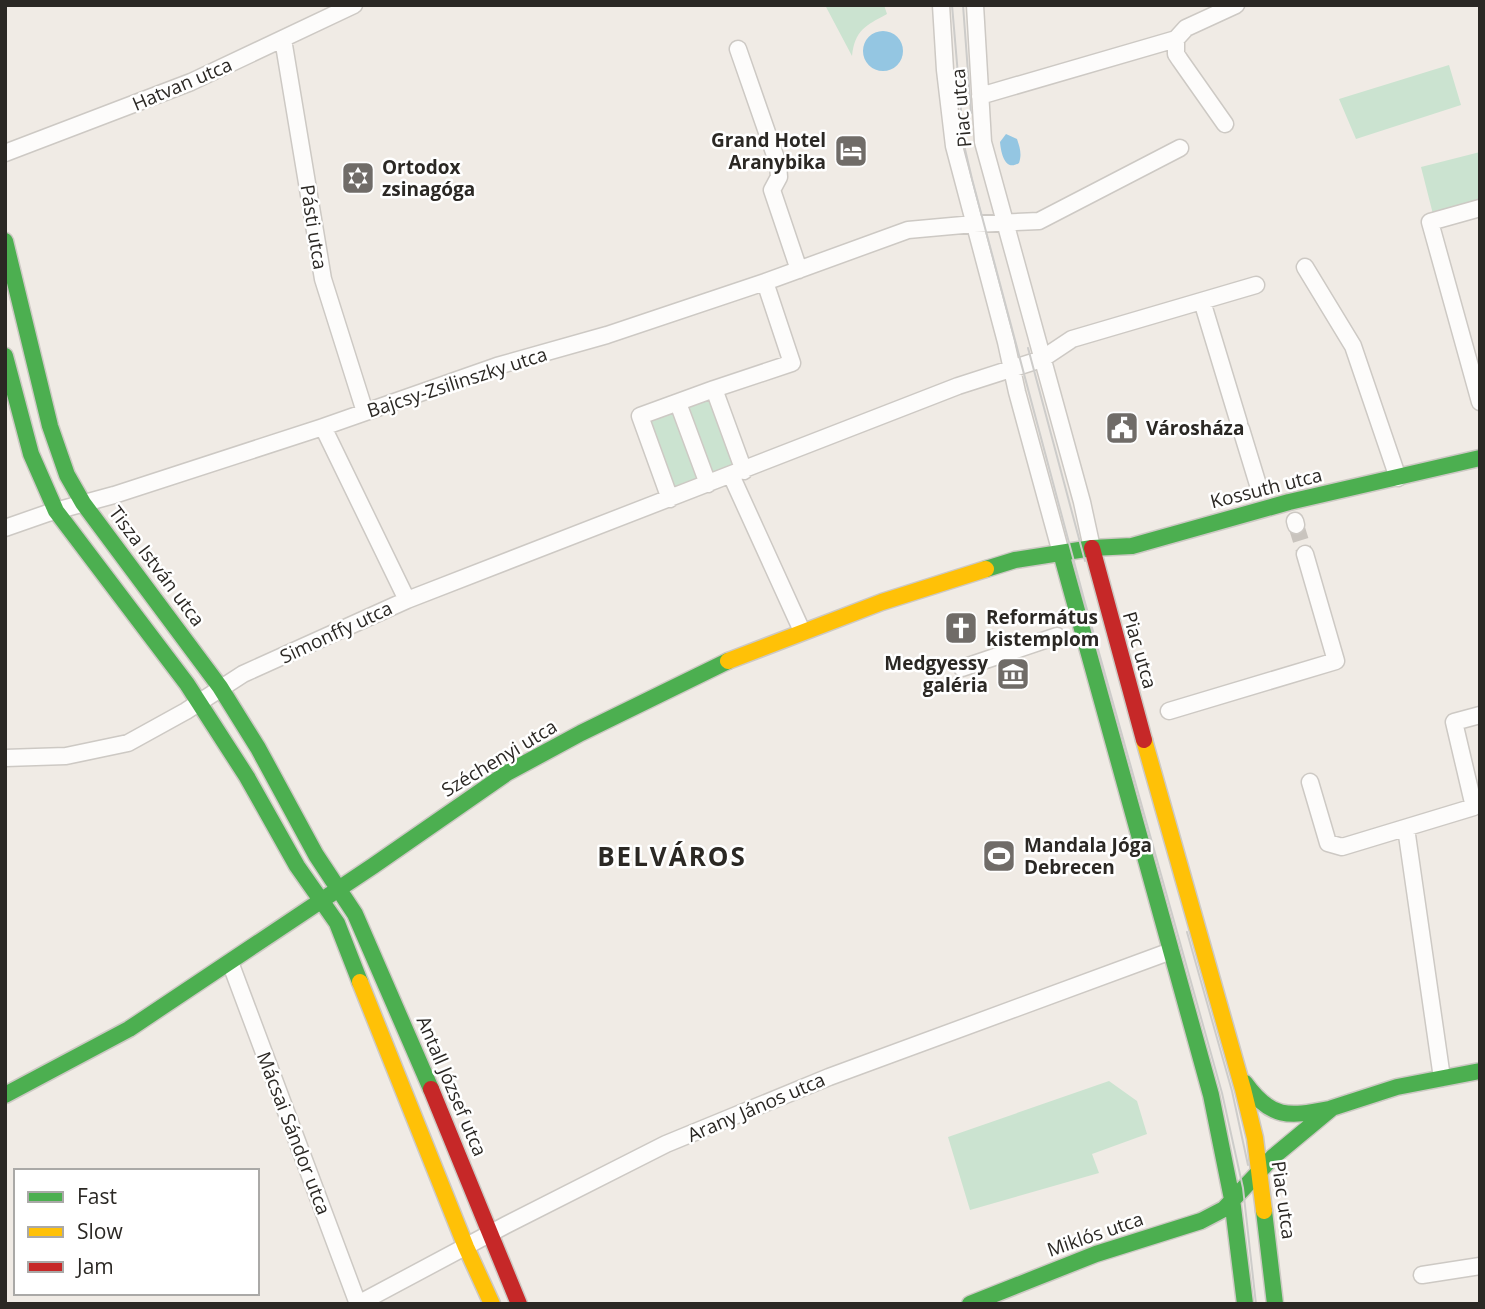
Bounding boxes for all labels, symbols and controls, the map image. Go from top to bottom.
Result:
street label: Hatvan utca [128,51,236,117]
street label: Piac utca [945,68,977,148]
place label: Grand Hotel Aranybika [711,127,826,175]
hotel icon: Grand Hotel Aranybika [832,132,870,170]
place label: Ortodox zsinagóga [382,154,475,202]
synagogue icon: Ortodox zsinagóga [339,159,377,197]
street label: Pásti utca [294,183,334,271]
street label: Bajcsy-Zsilinszky utca [364,341,550,423]
public building icon: Városháza [1103,409,1141,447]
place label: Városháza [1146,415,1244,441]
street label: Kossuth utca [1207,462,1325,514]
street label: Tisza István utca [103,500,211,632]
street label: Simonffy utca [276,595,396,669]
place label: Református kistemplom [986,604,1099,652]
street label: Piac utca [1117,608,1163,692]
church icon: Református kistemplom [942,609,980,647]
place label: Medgyessy galéria [884,650,988,698]
museum icon: Medgyessy galéria [994,655,1032,693]
street label: Széchenyi utca [436,713,562,803]
place label: Mandala Jóga Debrecen [1024,832,1152,880]
sports icon: Mandala Jóga Debrecen [980,837,1018,875]
district label: BELVÁROS [597,838,747,874]
street label: Antall József utca [411,1012,493,1160]
street label: Mácsai Sándor utca [251,1048,337,1218]
street label: Arany János utca [683,1066,829,1148]
street label: Piac utca [1266,1159,1302,1241]
legend [14,1169,259,1295]
text: Fast [77,1182,117,1210]
street label: Miklós utca [1043,1205,1147,1263]
text: Slow [77,1217,123,1245]
text: Jam [75,1252,114,1280]

